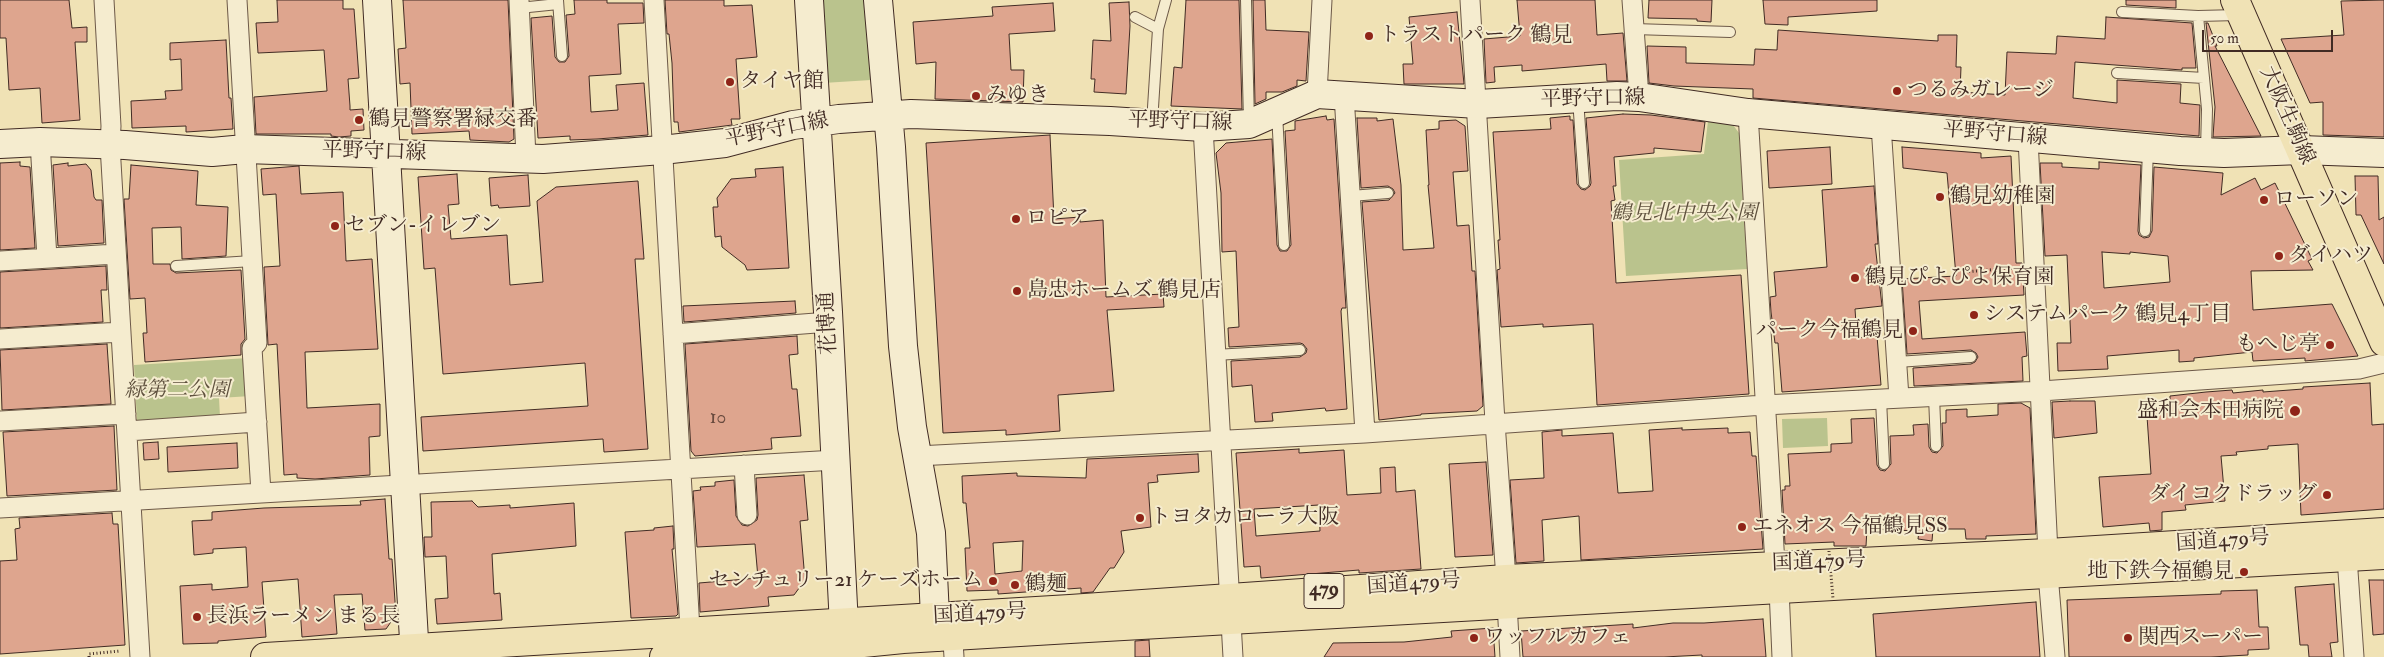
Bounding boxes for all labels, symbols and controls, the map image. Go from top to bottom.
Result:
scale bar [2204,20,2335,52]
place label: トラストパーク 鶴見 [1379,23,1572,49]
text: 50 m [2210,29,2239,48]
marker: トラストパーク 鶴見 [1363,30,1375,42]
street label: 大阪生駒線 [2253,63,2319,169]
place label: タイヤ館 [740,69,824,95]
marker: タイヤ館 [724,76,736,88]
place label: つるみガレージ [1907,78,2054,104]
place label: みゆき [986,83,1049,109]
marker: つるみガレージ [1891,85,1903,97]
street label: 平野守口線 [1540,86,1646,114]
marker: みゆき [970,90,982,102]
place label: 鶴見警察署緑交番 [369,107,537,133]
street label: 平野守口線 [723,109,831,153]
street label: 平野守口線 [1127,109,1233,137]
marker: 鶴見警察署緑交番 [353,114,365,126]
street label: 平野守口線 [1942,118,2048,152]
street label: 平野守口線 [321,139,427,167]
place label: 鶴見幼稚園 [1950,184,2055,210]
place label: ローソン [2274,187,2358,213]
marker: 鶴見幼稚園 [1934,191,1946,203]
marker: ローソン [2258,194,2270,206]
park label: 鶴見北中央公園 [1611,201,1757,227]
place label: ロピア [1026,206,1089,232]
place label: セブン-イレブン [345,213,501,239]
marker: ロピア [1010,213,1022,225]
marker: セブン-イレブン [329,220,341,232]
place label: ダイハツ [2289,243,2373,269]
marker: ダイハツ [2273,250,2285,262]
place label: 鶴見ぴよぴよ保育園 [1865,265,2054,291]
marker: 鶴見ぴよぴよ保育園 [1849,272,1861,284]
place label: 島忠ホームズ 鶴見店 [1027,278,1220,304]
marker: 島忠ホームズ 鶴見店 [1011,285,1023,297]
street label: 花博通 [815,291,843,355]
place label: システムパーク 鶴見4丁目 [1984,302,2231,328]
marker: システムパーク 鶴見4丁目 [1968,309,1980,321]
place label: パーク今福鶴見 [1756,318,1903,344]
marker: パーク今福鶴見 [1907,325,1919,337]
place label: もへじ亭 [2236,332,2320,358]
marker: もへじ亭 [2324,339,2336,351]
park label: 緑第二公園 [125,378,229,404]
place label: 盛和会本田病院 [2137,398,2284,424]
marker: 盛和会本田病院 [2288,404,2302,418]
house number: 10 [710,408,726,430]
place label: ダイコクドラッグ [2149,482,2317,508]
marker: ダイコクドラッグ [2321,489,2333,501]
place label: トヨタカローラ大阪 [1150,505,1339,531]
marker: トヨタカローラ大阪 [1134,512,1146,524]
place label: エネオス 今福鶴見SS [1752,514,1948,540]
marker: エネオス 今福鶴見SS [1736,521,1748,533]
street label: 国道479号 [2175,526,2271,558]
street label: 国道479号 [1771,549,1867,577]
place label: 地下鉄今福鶴見 [2087,559,2234,585]
marker: 地下鉄今福鶴見 [2238,566,2250,578]
place label: センチュリー21 ケーズホーム [708,568,983,594]
street label: 国道479号 [1366,569,1462,601]
place label: 鶴麺 [1025,572,1067,598]
road number: 479 [1304,574,1344,608]
marker: センチュリー21 ケーズホーム [987,575,999,587]
marker: 鶴麺 [1009,579,1021,591]
street label: 国道479号 [932,600,1028,630]
place label: 長浜ラーメン まる長 [207,604,400,630]
marker: 長浜ラーメン まる長 [191,611,203,623]
place label: ワッフルカフェ [1484,625,1631,651]
place label: 関西スーパー [2138,625,2263,651]
marker: ワッフルカフェ [1468,632,1480,644]
marker: 関西スーパー [2122,632,2134,644]

